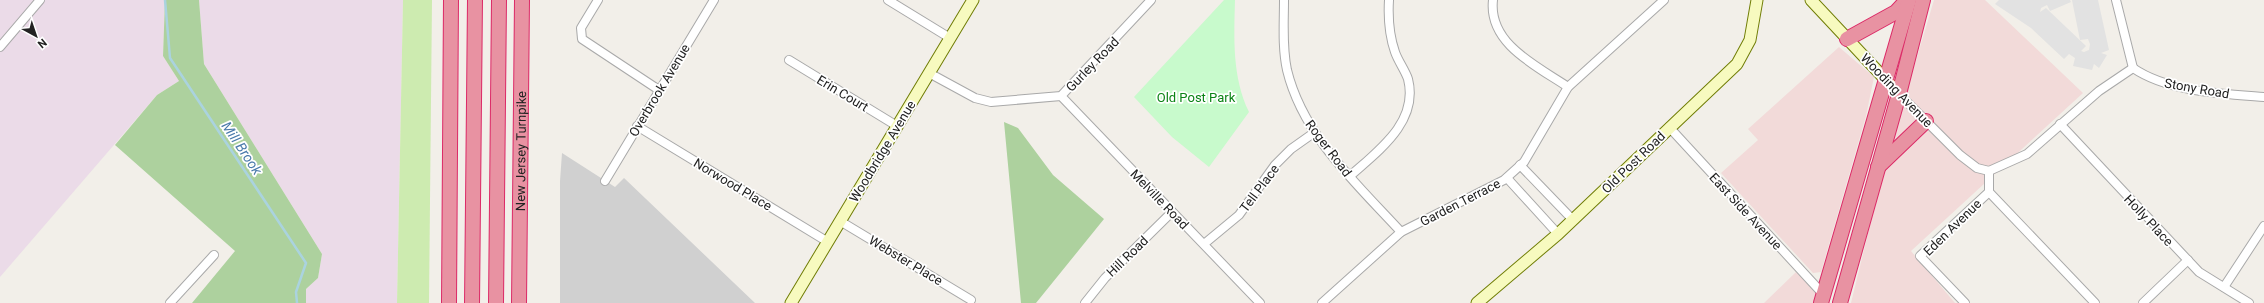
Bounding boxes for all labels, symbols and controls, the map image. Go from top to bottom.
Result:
north arrow [16,16,56,56]
street label: Gurley Road [1063,34,1122,95]
text: N [35,36,49,51]
street label: Overbrook Avenue [626,41,693,139]
street label: Wooding Avenue [1858,50,1936,130]
street label: Erin Court [814,72,871,115]
street label: Stony Road [2163,75,2231,102]
park label: Old Post Park [1157,90,1236,105]
street label: New Jersey Turnpike [513,91,529,211]
street label: Woodbridge Avenue [846,98,919,205]
street label: Roger Road [1302,117,1355,180]
water label: Mill Brook [218,118,266,178]
street label: Old Post Road [1599,128,1668,196]
street label: Norwood Place [691,155,775,214]
street label: Tell Place [1237,161,1282,215]
street label: Melville Road [1127,166,1192,232]
street label: East Side Avenue [1706,170,1785,253]
street label: Garden Terrace [1418,176,1503,229]
street label: Holly Place [2121,192,2176,249]
street label: Eden Avenue [1920,196,1984,259]
street label: Webster Place [866,233,945,288]
street label: Hill Road [1104,233,1151,280]

